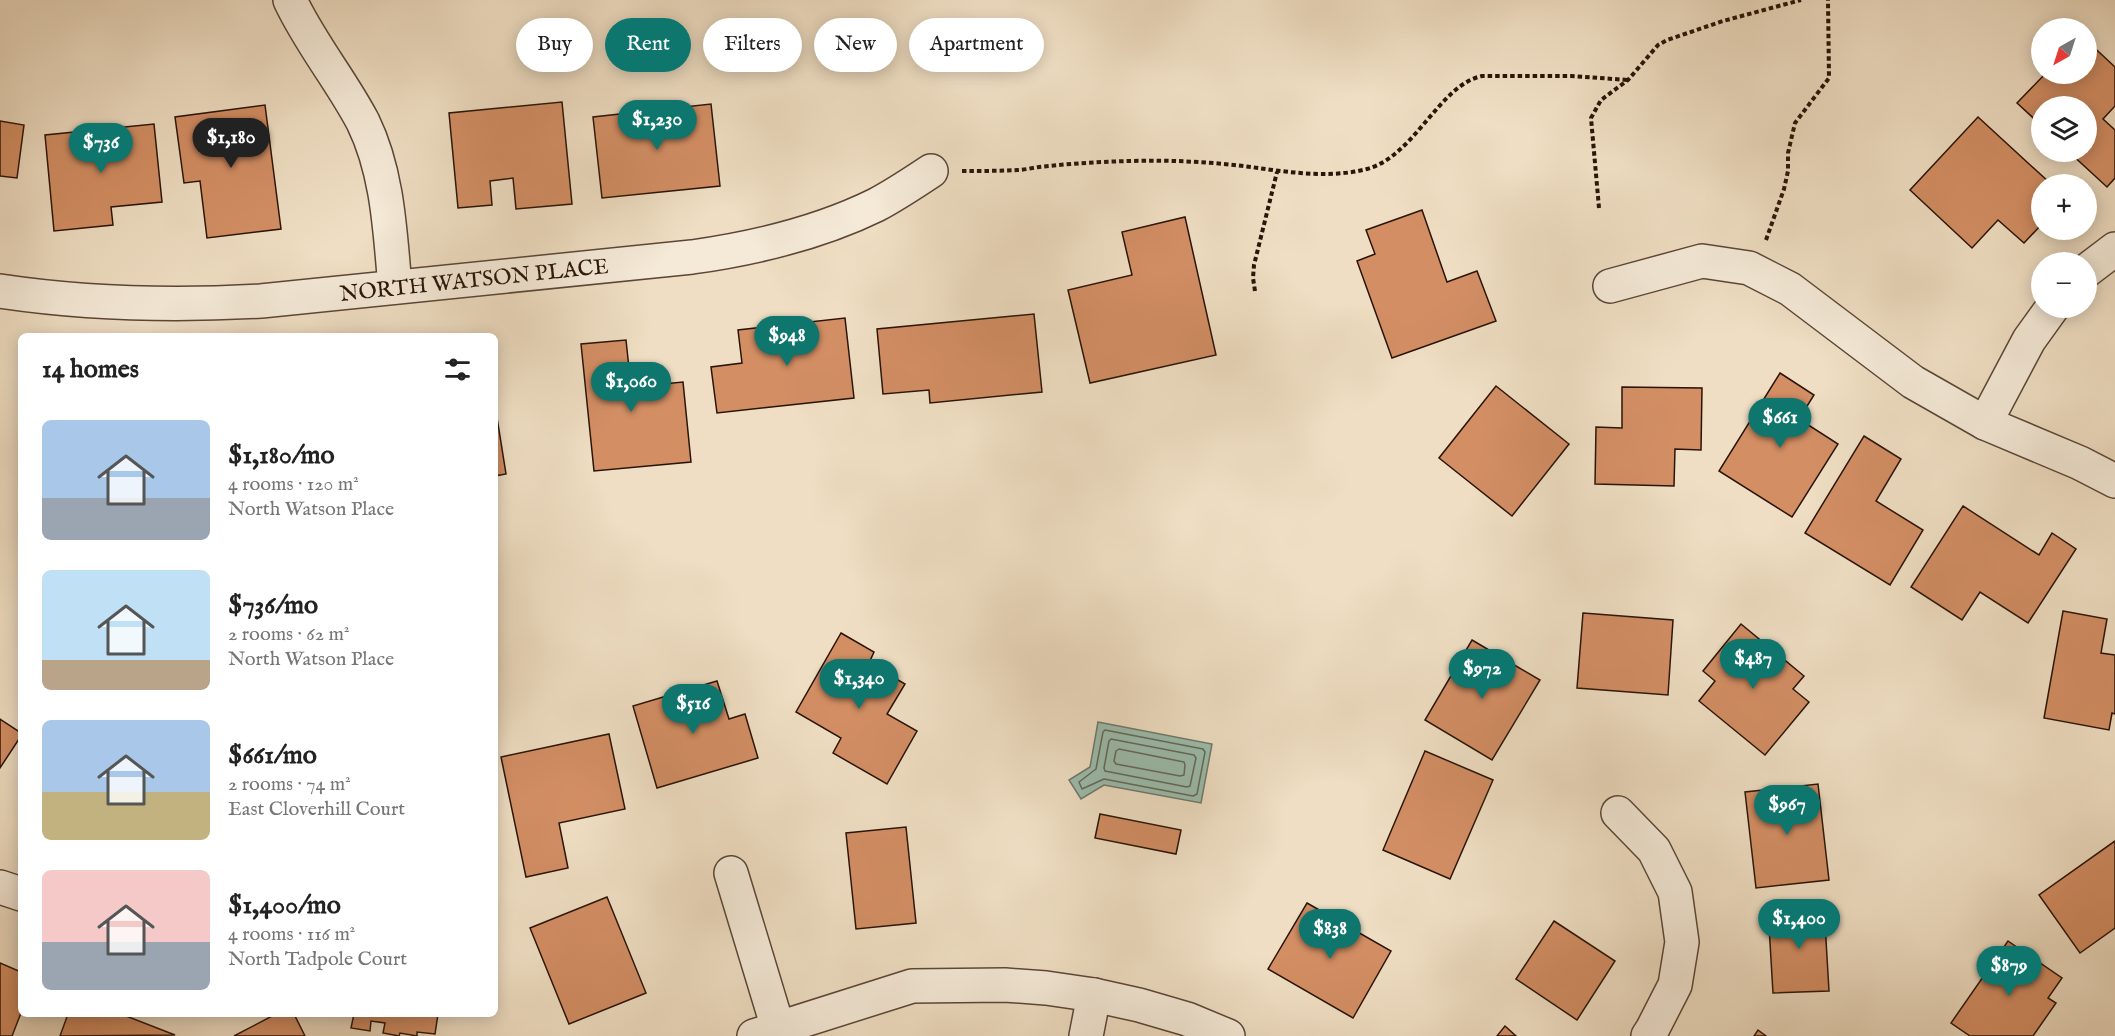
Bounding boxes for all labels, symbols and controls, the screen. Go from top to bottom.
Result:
chip: Buy [516,18,593,72]
chip: Rent [605,18,691,72]
chip: Filters [703,18,802,72]
chip: New [814,18,897,72]
chip: Apartment [909,18,1044,72]
north arrow [2031,18,2097,84]
map controls [2031,18,2097,318]
button: layers [2031,96,2097,162]
pin: $1,230 [608,100,706,151]
text: $1,230 [632,107,682,132]
pin: $1,180 [182,118,280,169]
pin: $736 [65,123,137,174]
text: $1,180 [207,125,255,150]
text: $736 [83,130,119,155]
button: + [2031,174,2097,240]
button: − [2031,252,2097,318]
street label: NORTH WATSON PLACE [338,253,610,309]
pin: $948 [751,316,823,367]
text: $948 [768,323,806,348]
text: 14 homes [42,353,139,386]
icon: filters [441,353,474,386]
pin: $1,060 [582,362,680,413]
text: $1,060 [605,369,657,394]
pin: $661 [1744,398,1816,449]
text: $661 [1762,405,1798,430]
text: $1,180/mo [228,439,335,472]
icon: home [90,444,162,516]
text: 4 rooms · 120 m² [228,472,359,497]
text: North Watson Place [228,497,394,522]
text: $736/mo [228,589,318,622]
icon: home [90,594,162,666]
text: 2 rooms · 62 m² [228,622,350,647]
pin: $487 [1717,639,1789,690]
text: $487 [1734,646,1772,671]
text: North Watson Place [228,647,394,672]
pin: $972 [1446,649,1518,700]
text: $972 [1463,656,1501,681]
pin: $1,340 [810,659,908,710]
text: $1,340 [834,666,884,691]
pin: $516 [657,684,729,735]
text: $516 [676,691,710,716]
text: $661/mo [228,739,317,772]
icon: home [90,744,162,816]
text: 2 rooms · 74 m² [228,772,351,797]
pin: $967 [1751,785,1823,836]
text: $967 [1768,792,1806,817]
text: East Cloverhill Court [228,797,405,822]
text: $1,400/mo [228,889,341,922]
icon: home [90,894,162,966]
pin: $1,400 [1750,899,1848,950]
text: $1,400 [1772,906,1826,931]
pin: $838 [1294,909,1366,960]
text: $838 [1313,916,1347,941]
text: 4 rooms · 116 m² [228,922,355,947]
pin: $879 [1973,946,2045,997]
text: North Tadpole Court [228,947,407,972]
text: $879 [1990,953,2028,978]

